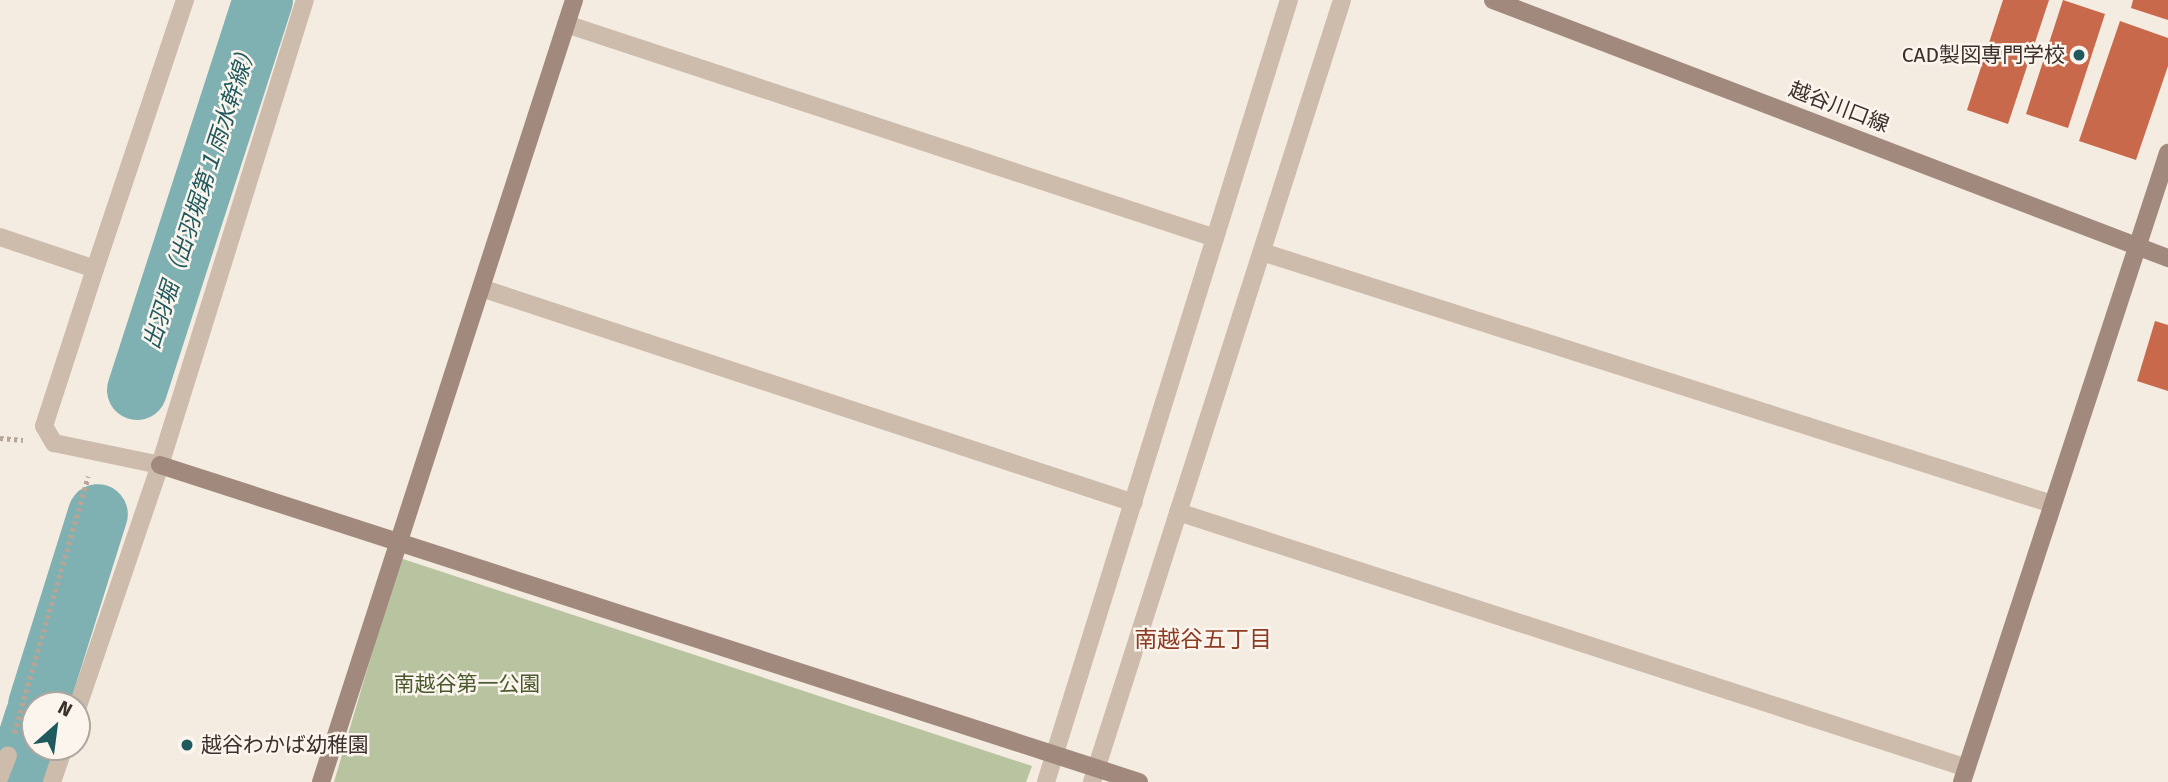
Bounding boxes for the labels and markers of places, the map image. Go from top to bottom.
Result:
place label: CAD製図専門学校 [1902,42,2065,68]
marker: CAD製図専門学校 [2071,47,2087,63]
place label: 越谷わかば幼稚園 [201,732,369,758]
marker: 越谷わかば幼稚園 [179,737,195,753]

